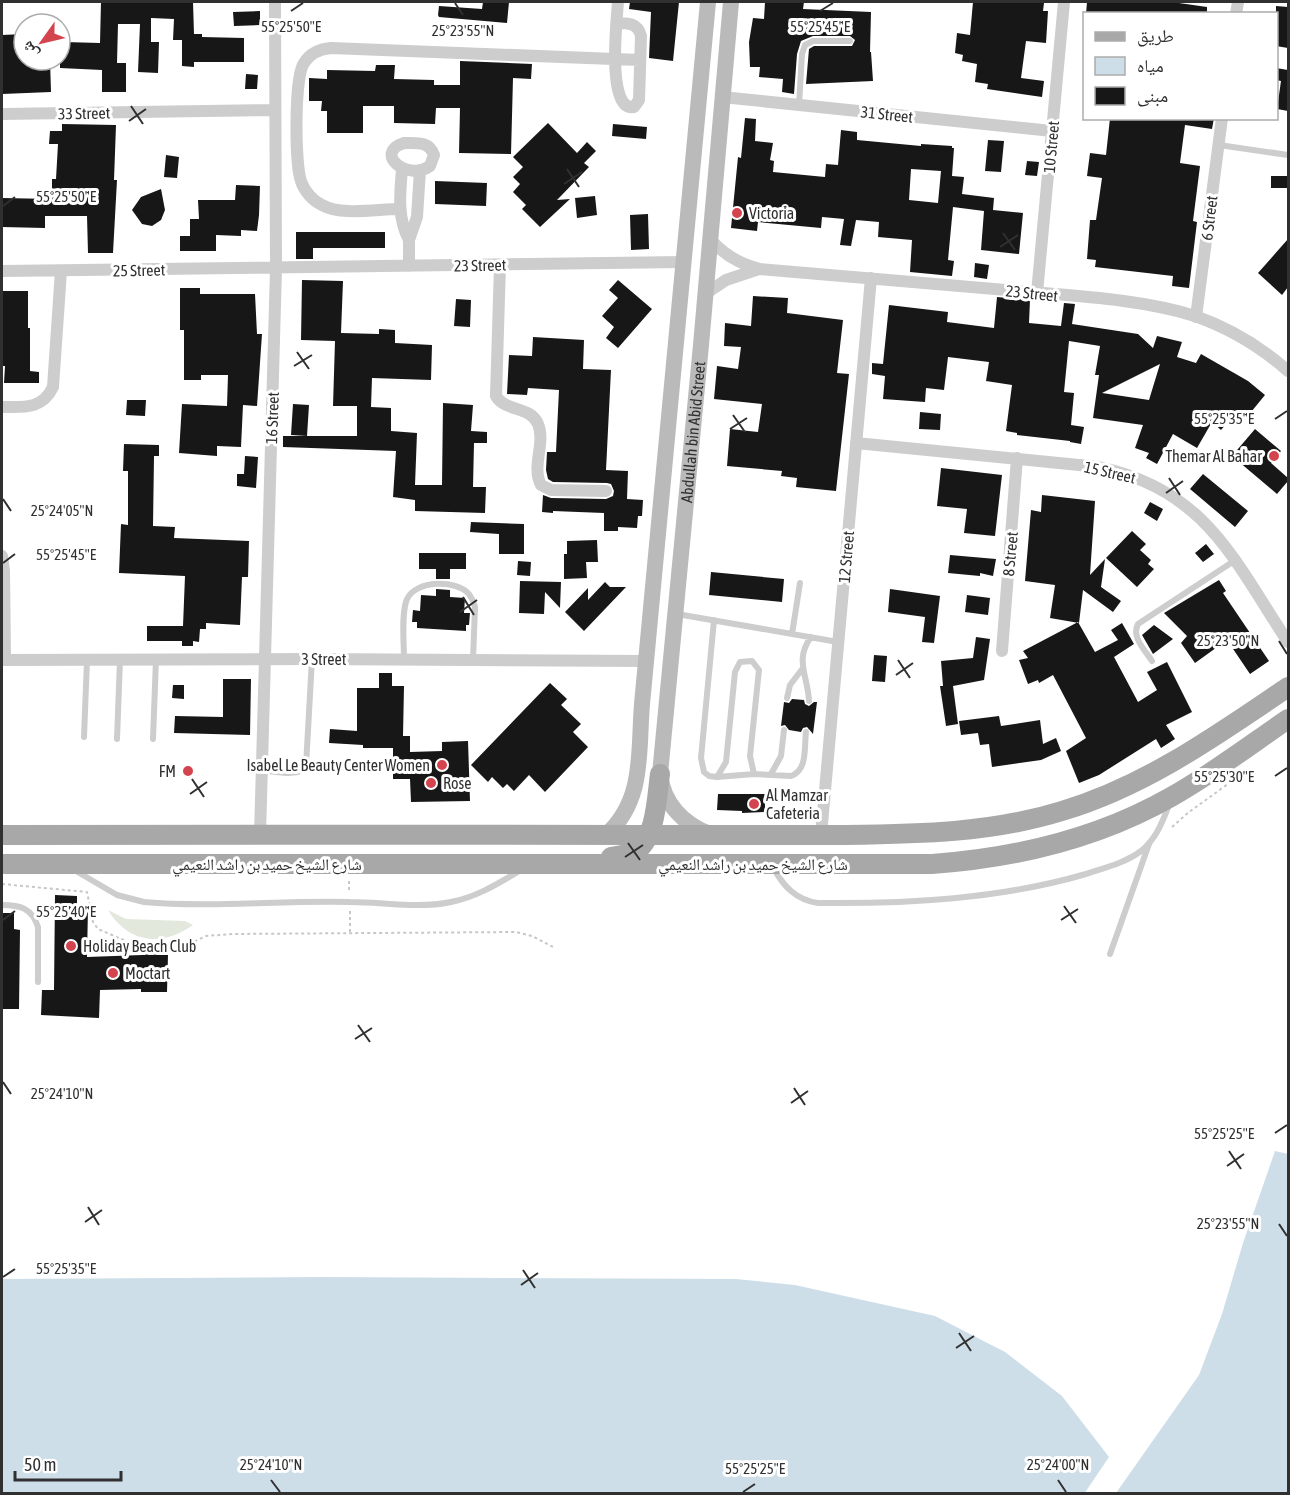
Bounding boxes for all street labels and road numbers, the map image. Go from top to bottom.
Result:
street label: 31 Street [860,102,914,126]
street label: 33 Street [58,104,111,122]
street label: 10 Street [1040,120,1062,174]
street label: 6 Street [1197,194,1221,241]
street label: 23 Street [454,256,507,274]
street label: 25 Street [113,261,166,279]
street label: 23 Street [1005,281,1059,305]
street label: Abdullah bin Abid Street [677,360,708,504]
street label: 16 Street [262,391,282,444]
street label: 15 Street [1082,457,1138,487]
street label: 12 Street [835,530,857,584]
street label: 8 Street [999,531,1021,577]
street label: 3 Street [302,650,347,668]
street label: شارع الشيخ حميد بن راشد النعيمي [172,855,362,877]
street label: شارع الشيخ حميد بن راشد النعيمي [658,855,848,877]

